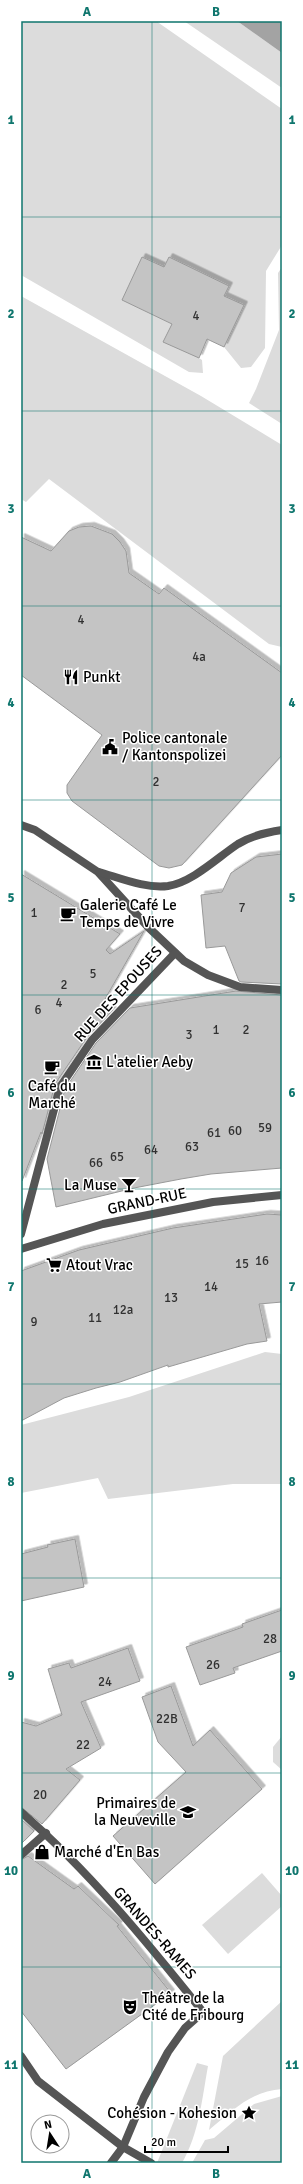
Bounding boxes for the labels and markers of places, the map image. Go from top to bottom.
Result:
restaurant icon: Punkt [62,668,80,686]
place label: Punkt [83,668,120,686]
place label: Police cantonale / Kantonspolizei [122,729,227,764]
public building icon: Police cantonale / Kantonspolizei [101,738,119,756]
place label: Galerie Café Le Temps de Vivre [80,896,177,931]
cafe icon: Galerie Café Le Temps de Vivre [59,905,77,923]
museum icon: L'atelier Aeby [85,1053,103,1071]
place label: L'atelier Aeby [106,1053,193,1071]
cafe icon: Café du Marché [43,1058,61,1076]
place label: Café du Marché [28,1077,76,1112]
place label: La Muse [64,1176,117,1194]
bar icon: La Muse [120,1176,138,1194]
supermarket icon: Atout Vrac [45,1256,63,1274]
place label: Atout Vrac [66,1256,133,1274]
place label: Primaires de la Neuveville [94,1794,176,1829]
school or university icon: Primaires de la Neuveville [179,1803,197,1821]
shop icon: Marché d'En Bas [33,1843,51,1861]
place label: Marché d'En Bas [54,1843,160,1861]
place label: Théâtre de la Cité de Fribourg [142,1989,244,2024]
theatre icon: Théâtre de la Cité de Fribourg [121,1998,139,2016]
place label: Cohésion - Kohesion [107,2104,237,2122]
place icon: Cohésion - Kohesion [240,2104,258,2122]

